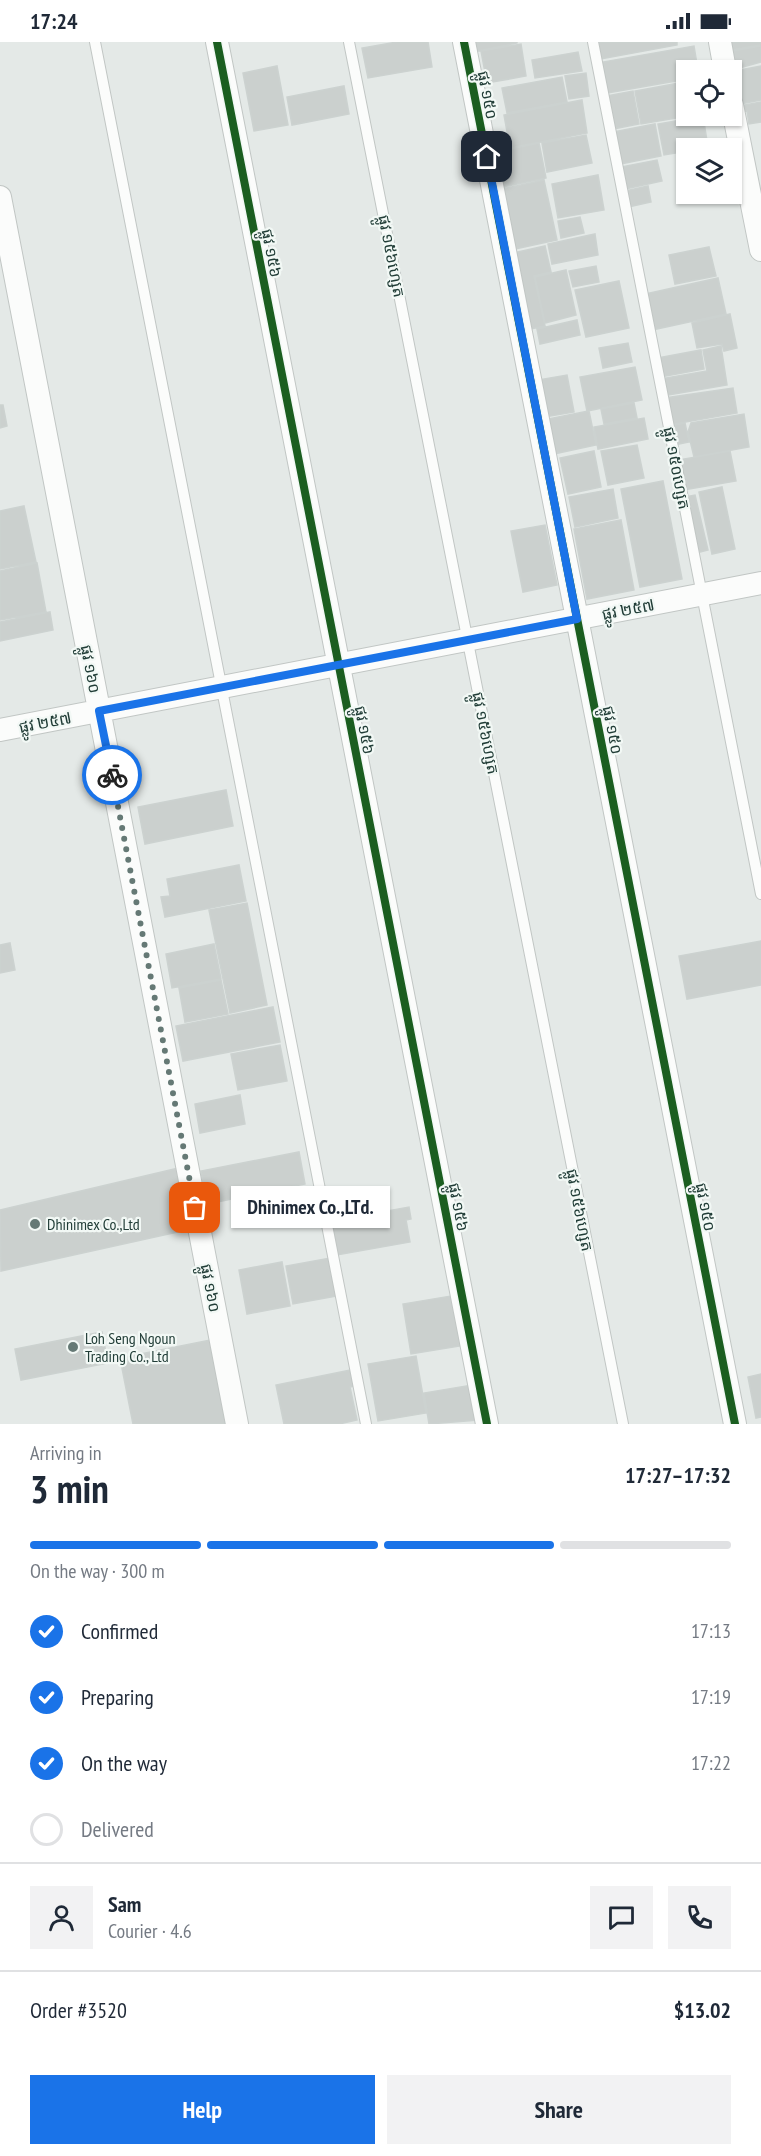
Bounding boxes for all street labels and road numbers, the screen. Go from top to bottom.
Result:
street label: ផ្លូវ ១៥០ [469,69,503,122]
street label: ផ្លូវ ១៥៦ហ្សេត [370,213,410,300]
street label: ផ្លូវ ១៥៦ [253,227,287,280]
street label: ផ្លូវ ១៥០ហ្សេត [655,425,695,512]
street label: ផ្លូវ ២៥៧ [600,594,657,629]
street label: ផ្លូវ ១៦០ [72,643,106,696]
street label: ផ្លូវ ១៥៦ហ្សេត [464,690,504,777]
street label: ផ្លូវ ១៥៦ [346,704,380,757]
street label: ផ្លូវ ១៥០ [594,704,628,757]
street label: ផ្លូវ ២៥៧ [17,707,74,742]
street label: ផ្លូវ ១៥៦ហ្សេត [558,1167,598,1254]
street label: ផ្លូវ ១៥៦ [440,1181,474,1234]
street label: ផ្លូវ ១៥០ [687,1181,721,1234]
street label: ផ្លូវ ១៦០ [192,1262,226,1315]

